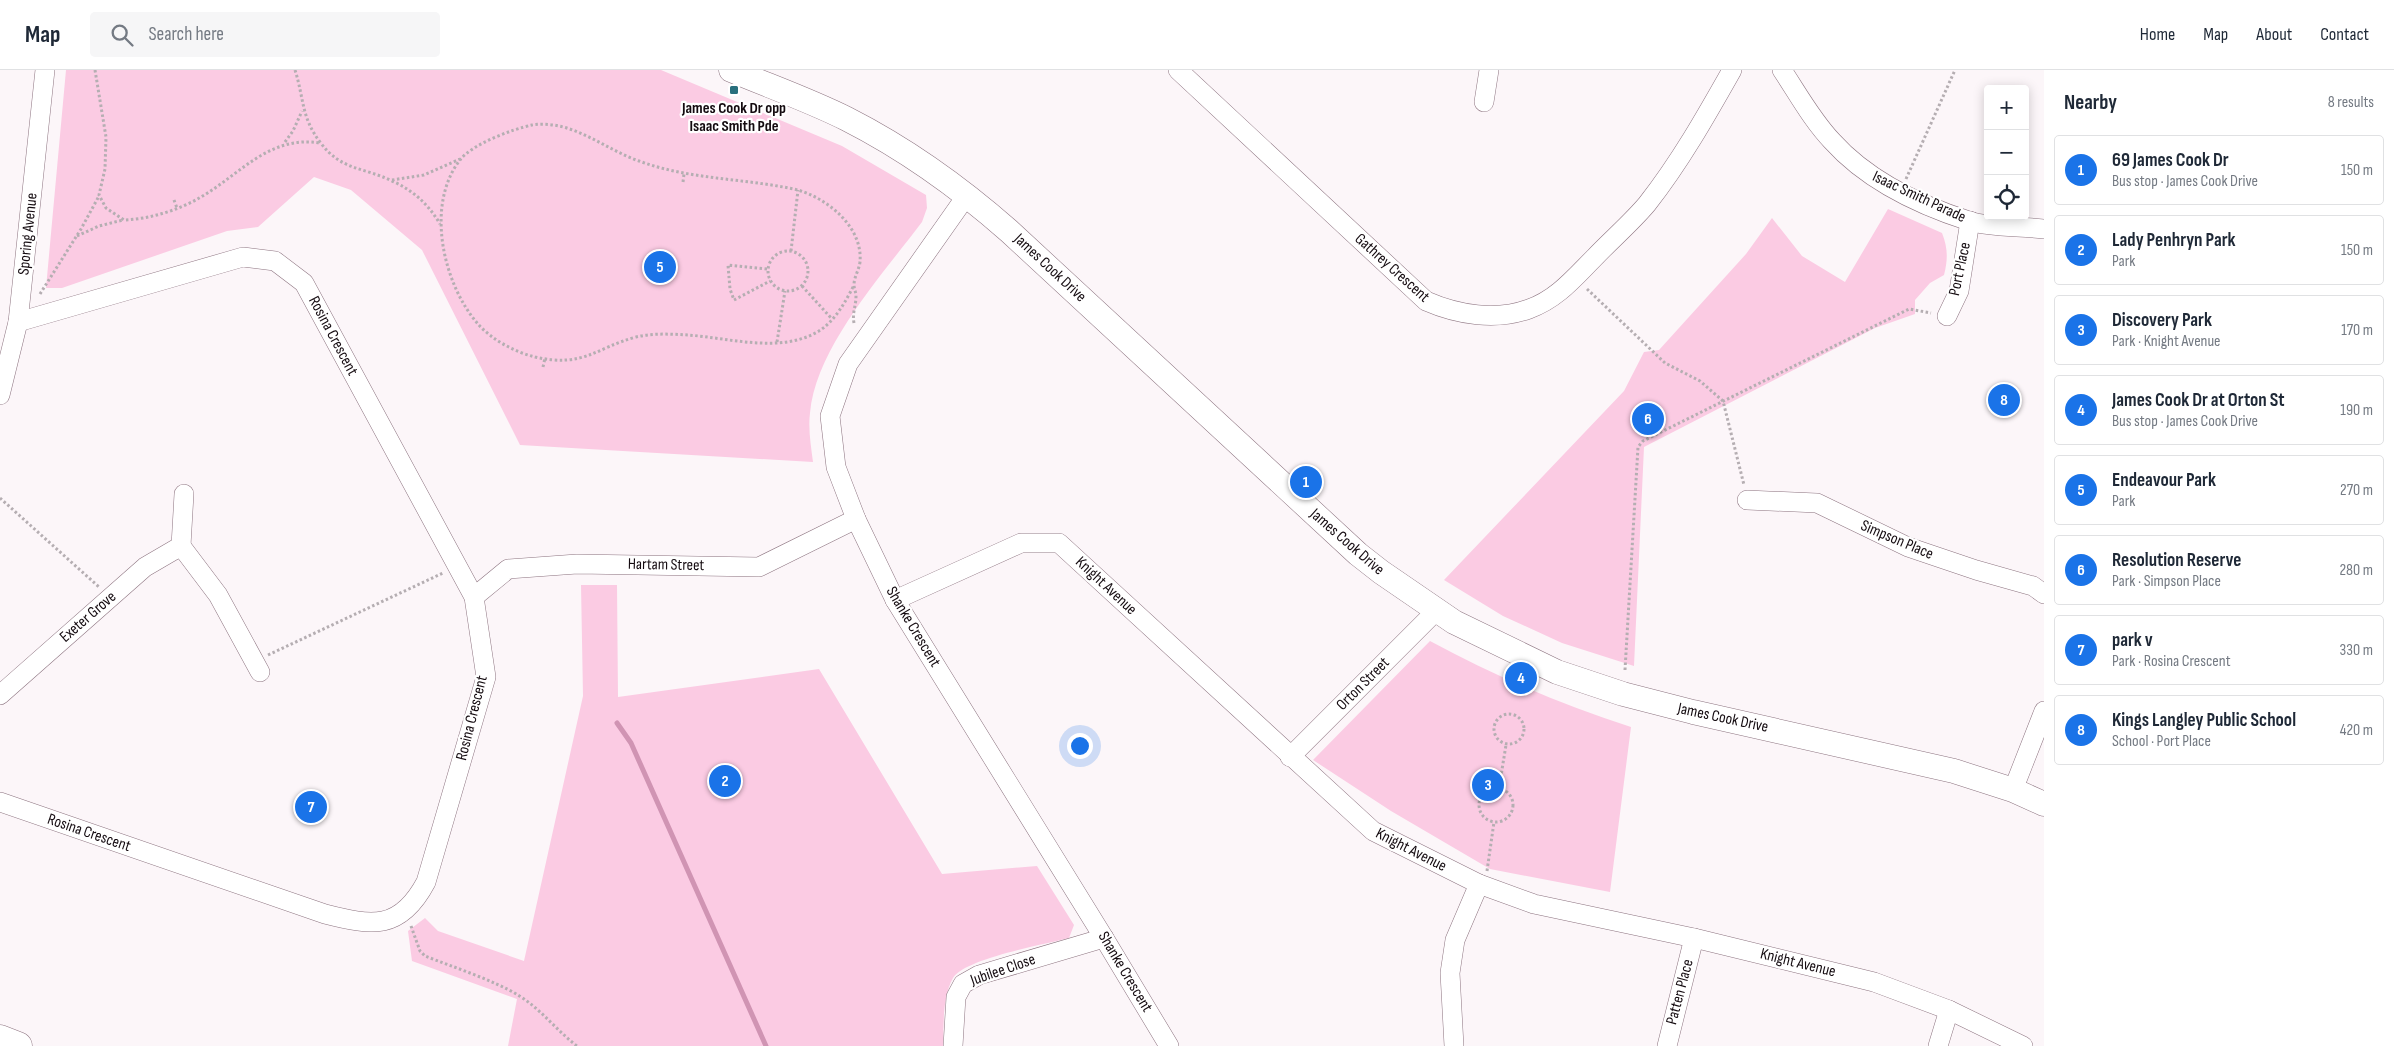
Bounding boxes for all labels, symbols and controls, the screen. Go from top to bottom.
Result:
search box [90,12,440,57]
text: Map [25,20,60,49]
icon: search [108,21,136,49]
text: Search here [148,23,224,46]
text: Home [2140,24,2175,45]
text: Map [2203,24,2228,45]
text: About [2256,24,2292,45]
text: Contact [2320,24,2369,45]
marker: James Cook Dr opp Isaac Smith Pde [728,84,740,96]
map controls [1984,85,2029,220]
button: + [1984,85,2029,130]
text: Nearby [2064,90,2117,115]
text: 8 results [2328,93,2374,112]
place label: James Cook Dr opp Isaac Smith Pde [681,99,786,136]
button: − [1984,130,2029,175]
text: 69 James Cook Dr [2112,149,2229,172]
text: 1 [2078,161,2084,180]
text: 150 m [2341,161,2373,180]
street label: Isaac Smith Parade [1869,167,1969,227]
text: Bus stop · James Cook Drive [2112,172,2258,191]
button: locate [1984,175,2029,220]
street label: Sporing Avenue [14,192,42,276]
street label: James Cook Drive [1009,229,1090,306]
street label: Gathrey Crescent [1351,229,1433,307]
text: Lady Penhryn Park [2112,229,2236,252]
street label: Port Place [1945,240,1975,298]
text: 2 [2077,241,2085,260]
text: 150 m [2341,241,2373,260]
pin: 5 [644,248,676,286]
text: Park [2112,252,2135,271]
street label: Rosina Crescent [304,293,362,379]
text: Discovery Park [2112,309,2212,332]
text: 3 [2077,321,2085,340]
text: 170 m [2341,321,2373,340]
text: Park · Knight Avenue [2112,332,2221,351]
pin: 8 [1988,381,2020,419]
text: James Cook Dr at Orton St [2112,389,2285,412]
pin: 6 [1632,400,1664,438]
text: 4 [2077,401,2085,420]
text: 190 m [2340,401,2373,420]
text: Bus stop · James Cook Drive [2112,412,2258,431]
pin: 1 [1290,463,1322,501]
text: Endeavour Park [2112,469,2216,492]
text: 5 [2077,481,2085,500]
text: 270 m [2340,481,2373,500]
text: Park [2112,492,2135,511]
street label: James Cook Drive [1305,504,1388,579]
street label: Simpson Place [1858,516,1936,564]
text: Resolution Reserve [2112,549,2241,572]
street label: Knight Avenue [1071,553,1141,619]
street label: Hartam Street [628,555,705,575]
text: 6 [2077,561,2085,580]
text: 280 m [2339,561,2373,580]
text: Park · Simpson Place [2112,572,2221,591]
street label: Shanke Crescent [882,583,944,671]
street label: Exeter Grove [56,587,120,647]
text: park v [2112,629,2153,652]
text: 7 [2078,641,2084,660]
text: 330 m [2340,641,2373,660]
text: Park · Rosina Crescent [2112,652,2231,671]
street label: Orton Street [1333,653,1394,714]
pin: 4 [1505,659,1537,697]
street label: Rosina Crescent [452,673,492,762]
street label: James Cook Drive [1675,699,1770,737]
text: Kings Langley Public School [2112,709,2296,732]
text: 8 [2077,721,2085,740]
text: 420 m [2340,721,2373,740]
text: School · Port Place [2112,732,2211,751]
your location [1067,733,1093,759]
pin: 2 [709,762,741,800]
pin: 3 [1472,766,1504,804]
pin: 7 [295,788,327,826]
street label: Rosina Crescent [45,810,133,856]
street label: Knight Avenue [1372,824,1450,876]
street label: Shanke Crescent [1094,928,1156,1016]
street label: Knight Avenue [1758,944,1838,982]
street label: Jubilee Close [967,950,1038,990]
street label: Patten Place [1662,957,1698,1027]

